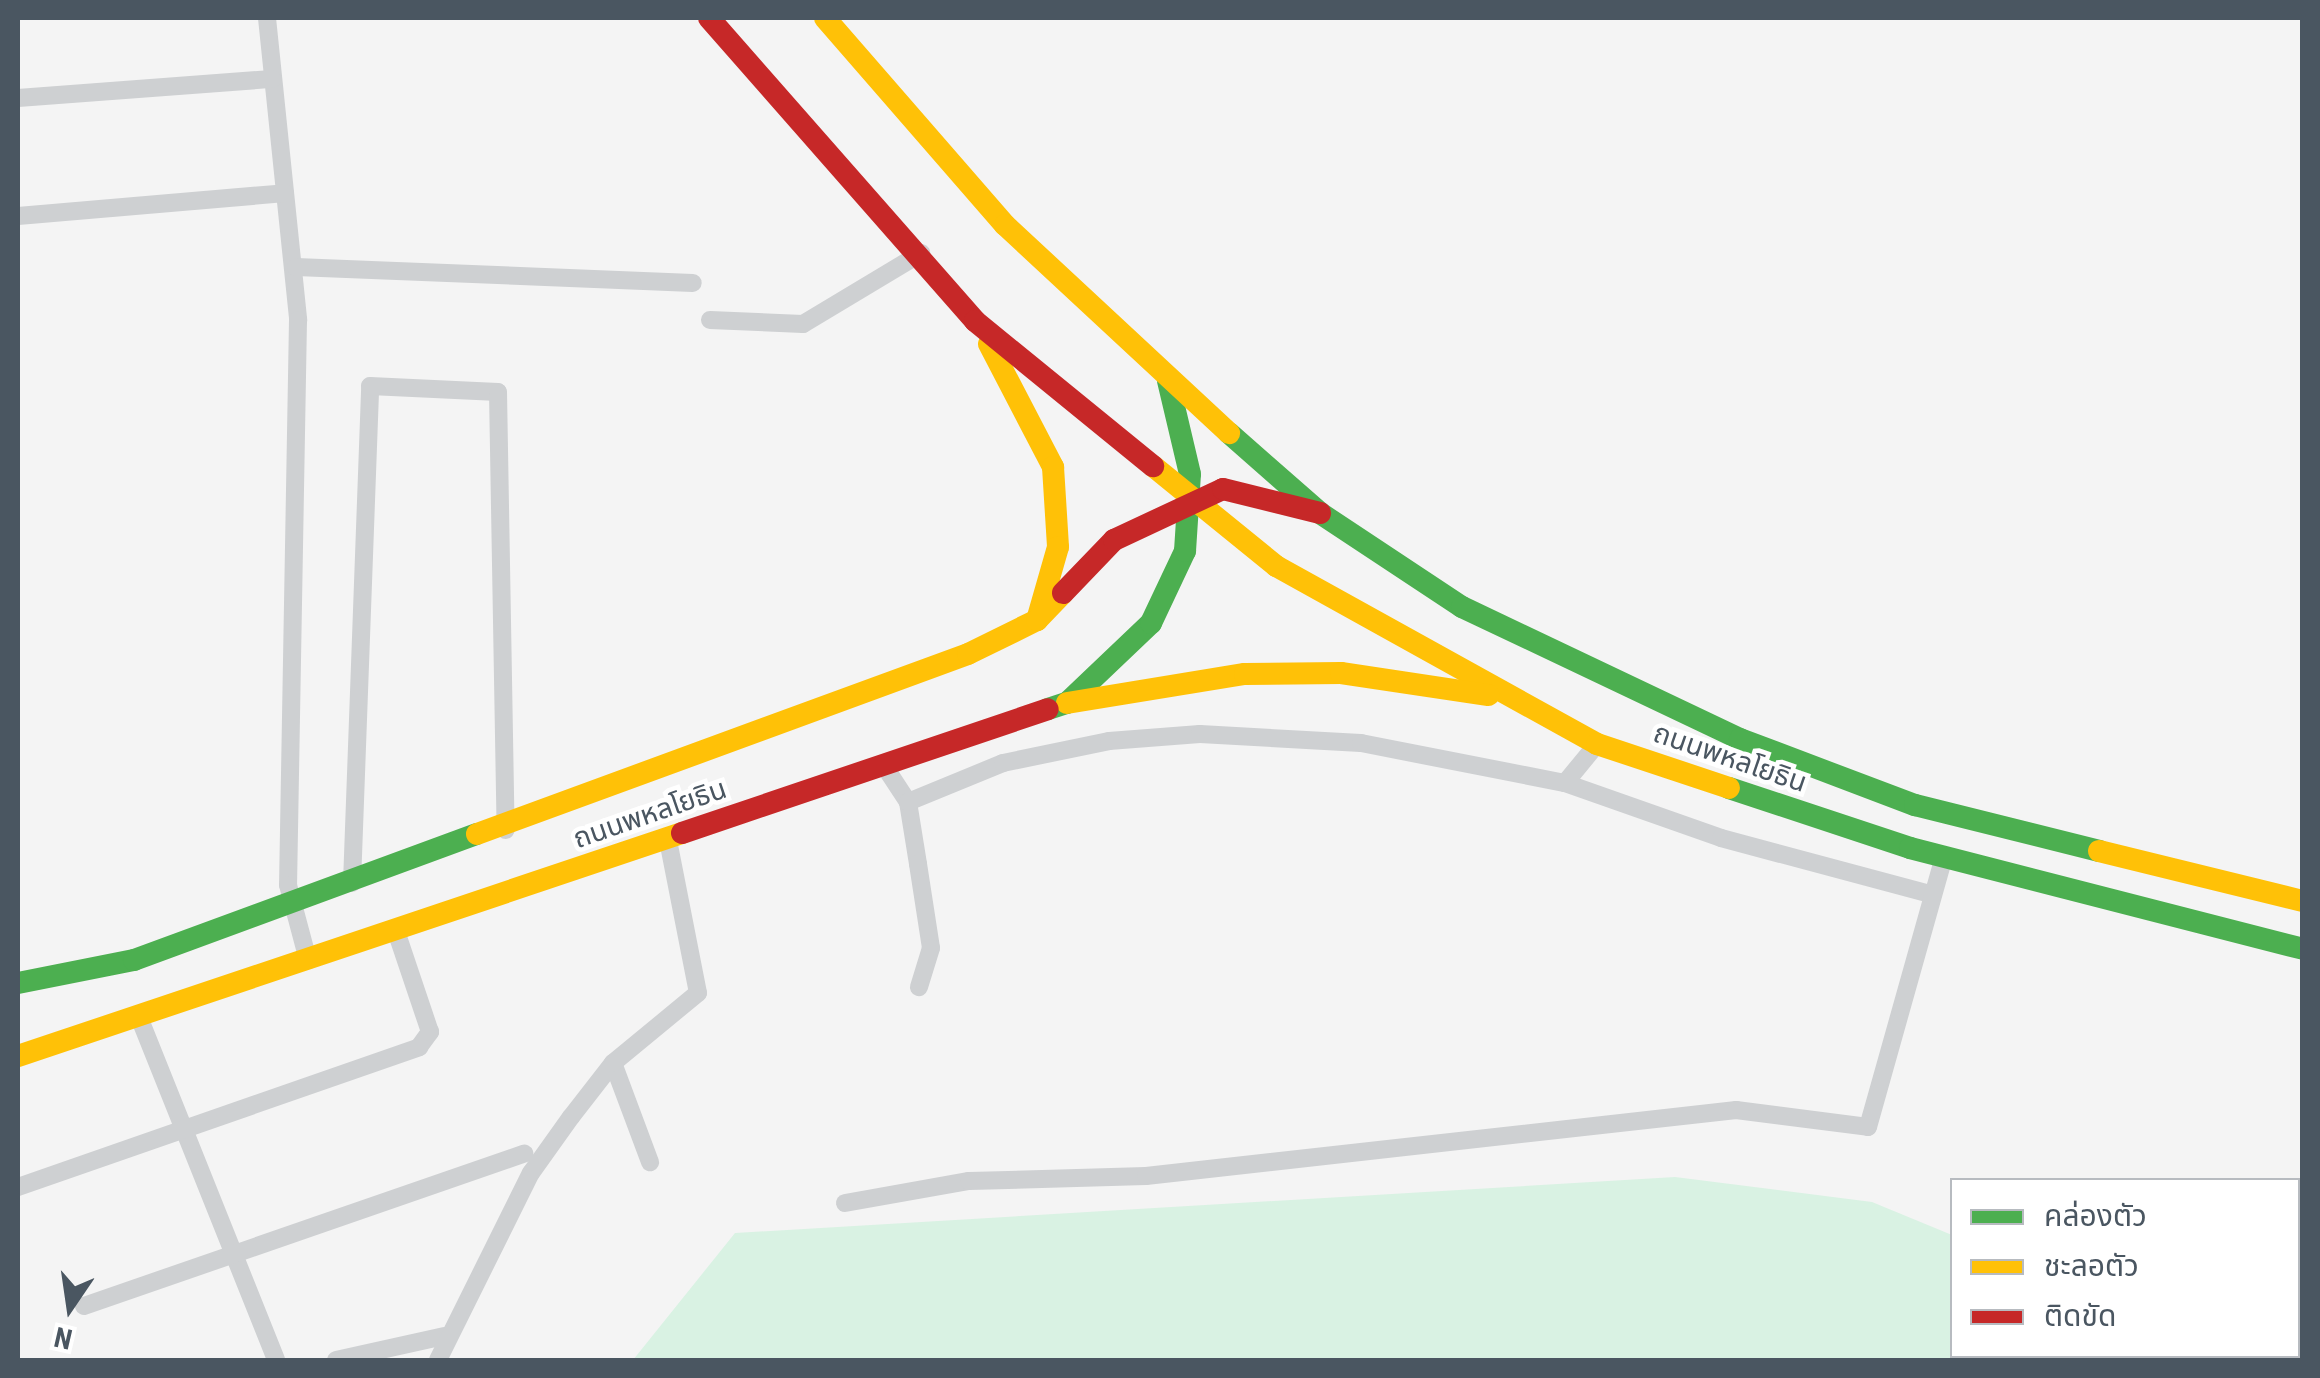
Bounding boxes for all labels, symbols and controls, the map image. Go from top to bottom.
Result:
street label: ถนนพหลโยธิน [1649,716,1811,800]
street label: ถนนพหลโยธิน [569,772,731,856]
legend [1950,1178,2300,1358]
text: คล่องตัว [2044,1198,2147,1233]
text: ชะลอตัว [2044,1248,2139,1283]
north arrow [20,1258,120,1358]
text: ติดขัด [2044,1298,2116,1333]
text: N [51,1320,75,1356]

